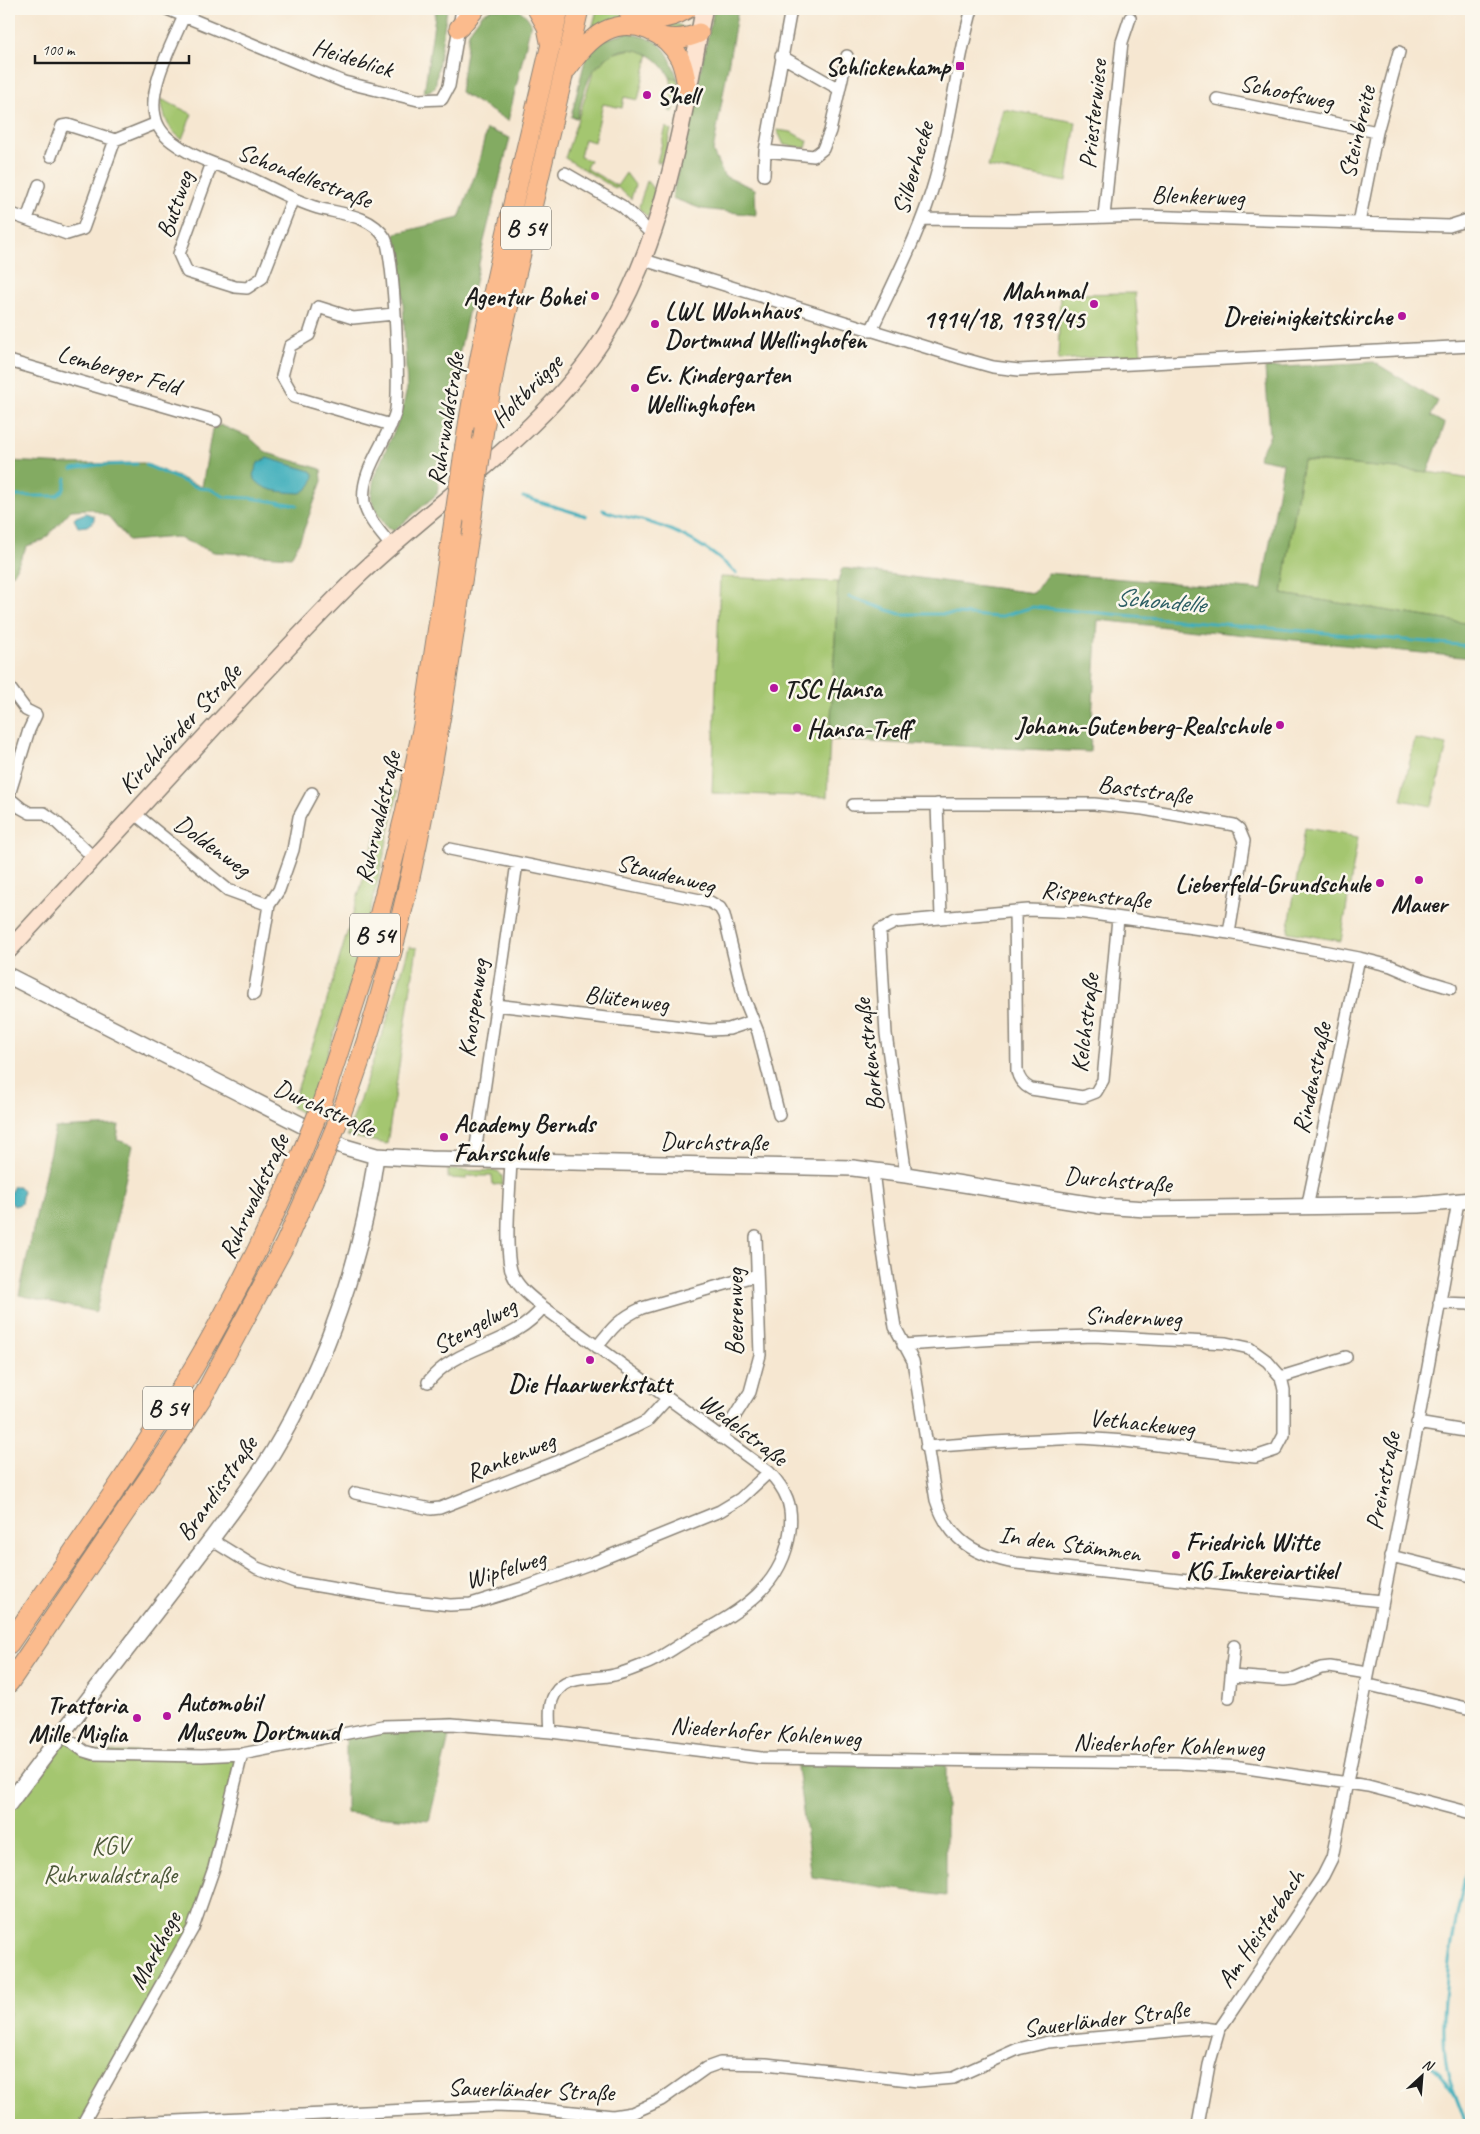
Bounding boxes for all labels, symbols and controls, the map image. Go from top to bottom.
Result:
street label: Heideblick [309,31,399,86]
scale bar [35,32,189,64]
text: 100 m [42,41,76,60]
place label: Schlickenkamp [825,51,953,83]
street label: Priesterwiese [1071,56,1115,170]
marker: Schlickenkamp [954,60,966,72]
street label: Schoofsweg [1237,66,1339,118]
place label: Shell [657,80,704,112]
street label: Steinbreite [1331,81,1384,182]
marker: Shell [641,89,653,101]
street label: Silberhecke [884,116,942,218]
street label: Schondellestraße [233,136,378,217]
street label: Buttweg [149,166,202,242]
street label: Blenkerweg [1151,178,1247,214]
road number: B 54 [501,207,551,250]
place label: Mahnmal 1914/18, 1939/45 [923,275,1089,336]
place label: Agentur Bohei [464,281,588,313]
marker: Agentur Bohei [589,290,601,302]
place label: LWL Wohnhaus Dortmund Wellinghofen [665,295,868,356]
marker: Mahnmal 1914/18, 1939/45 [1088,298,1100,310]
place label: Dreieinigkeitskirche [1223,301,1394,333]
marker: Dreieinigkeitskirche [1396,310,1408,322]
marker: LWL Wohnhaus Dortmund Wellinghofen [649,318,661,330]
street label: Lemberger Feld [54,337,188,404]
street label: Holtbrügge [484,346,571,434]
street label: Ruhrwaldstraße [420,349,473,488]
place label: Ev. Kindergarten Wellinghofen [645,359,792,420]
marker: Ev. Kindergarten Wellinghofen [629,382,641,394]
water label: Schondelle [1114,580,1210,621]
street label: Kirchhörder Straße [111,655,250,801]
place label: TSC Hansa [784,673,883,705]
marker: TSC Hansa [768,682,780,694]
place label: Johann-Gutenberg-Realschule [1014,710,1273,742]
place label: Hansa-Treff [807,713,916,745]
marker: Johann-Gutenberg-Realschule [1274,719,1286,731]
marker: Hansa-Treff [791,722,803,734]
street label: Ruhrwaldstraße [347,747,409,886]
street label: Baststraße [1096,768,1196,813]
street label: Doldenweg [168,807,259,886]
street label: Staudenweg [613,846,720,902]
place label: Lieberfeld-Grundschule [1175,868,1372,900]
street label: Rispenstraße [1040,873,1154,917]
marker: Mauer [1413,874,1425,886]
marker: Lieberfeld-Grundschule [1374,877,1386,889]
place label: Mauer [1391,888,1450,920]
road number: B 54 [350,914,400,956]
street label: Knospenweg [450,955,496,1059]
street label: Kelchstraße [1063,970,1107,1074]
street label: Blütenweg [583,978,672,1020]
street label: Borkenstraße [846,995,892,1113]
street label: Rindenstraße [1285,1018,1340,1137]
street label: Durchstraße [269,1071,382,1145]
place label: Academy Bernds Fahrschule [454,1108,597,1169]
street label: Durchstraße [660,1125,770,1159]
street label: Ruhrwaldstraße [211,1127,297,1264]
marker: Academy Bernds Fahrschule [438,1131,450,1143]
street label: Durchstraße [1063,1159,1175,1201]
street label: Beerenweg [719,1267,751,1356]
street label: Stengelweg [427,1289,524,1362]
street label: Sindernweg [1084,1299,1184,1335]
marker: Die Haarwerkstatt [584,1354,596,1366]
place label: Die Haarwerkstatt [509,1368,674,1400]
road number: B 54 [143,1386,193,1430]
street label: Wedelstraße [693,1386,796,1475]
street label: Vethackeweg [1088,1402,1198,1445]
street label: Rankenweg [461,1424,562,1489]
street label: Brandisstraße [169,1428,266,1547]
street label: Preinstraße [1358,1428,1408,1533]
street label: In den Stämmen [997,1518,1145,1570]
place label: Friedrich Witte KG Imkereiartikel [1186,1526,1342,1587]
street label: Wipfelweg [461,1541,551,1596]
marker: Friedrich Witte KG Imkereiartikel [1170,1549,1182,1561]
place label: Automobil Museum Dortmund [177,1687,343,1748]
place label: Trattoria Mille Miglia [28,1689,129,1750]
street label: Niederhofer Kohlenweg [670,1709,863,1755]
marker: Automobil Museum Dortmund [161,1710,173,1722]
marker: Trattoria Mille Miglia [131,1712,143,1724]
street label: Niederhofer Kohlenweg [1073,1726,1266,1764]
park label: KGV Ruhrwaldstraße [43,1830,179,1891]
street label: Am Heisterbach [1210,1862,1313,1994]
street label: Markhege [121,1904,189,1995]
street label: Sauerländer Straße [1021,1993,1193,2045]
north arrow [1398,2052,1448,2102]
text: N [1420,2055,1437,2075]
street label: Sauerländer Straße [447,2071,617,2109]

